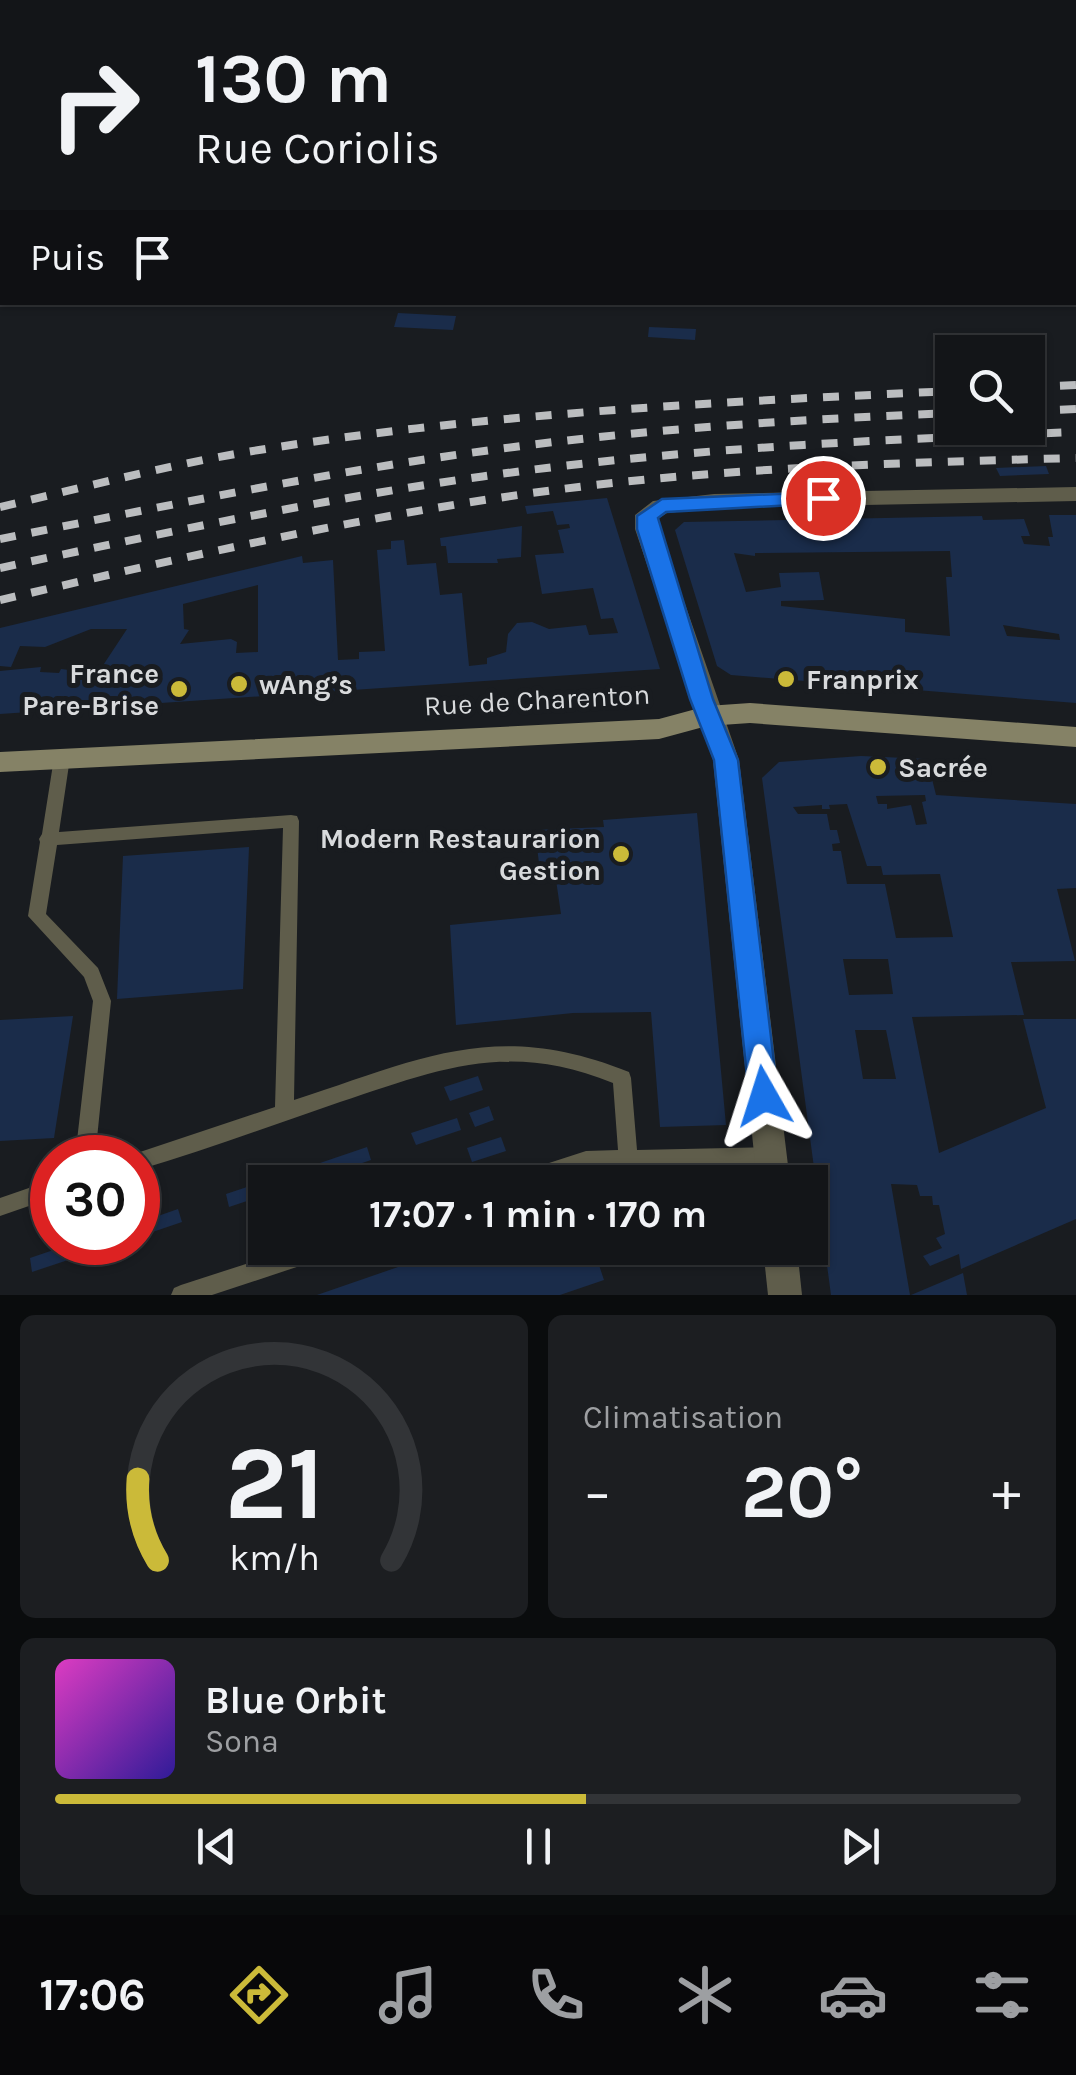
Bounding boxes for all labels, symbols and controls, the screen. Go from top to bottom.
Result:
text: 130 m [195,38,392,120]
icon: right [30,40,160,170]
text: Rue Coriolis [195,122,440,174]
icon: arrive [125,230,180,285]
text: Puis [30,235,105,280]
map controls [935,335,1045,445]
button: search [935,335,1045,445]
pin [781,456,866,541]
icon: arrive [796,471,851,526]
place label: France Pare-Brise [22,657,159,722]
place label: Franprix [806,663,919,696]
place label: wAng’s [259,668,353,701]
marker: Franprix [775,668,797,690]
marker: wAng’s [228,673,250,695]
marker: France Pare-Brise [168,678,190,700]
street label: Rue de Charenton [423,678,651,722]
place label: Sacrée [898,751,988,784]
marker: Sacrée [867,756,889,778]
place label: Modern Restaurarion Gestion [320,822,601,887]
marker: Modern Restaurarion Gestion [610,843,632,865]
position arrow [712,1044,816,1148]
speed limit sign: 30 [30,1135,160,1265]
text: 17:07 · 1 min · 170 m [369,1192,707,1237]
text: Climatisation [583,1399,783,1436]
text: 21 [224,1423,324,1544]
text: 20° [741,1448,863,1536]
text: − [583,1460,612,1524]
text: + [992,1460,1021,1524]
text: km/h [229,1537,319,1579]
text: Blue Orbit [205,1678,386,1723]
text: Sona [205,1723,279,1760]
icon: previous [189,1819,244,1874]
icon: pause [511,1819,566,1874]
icon: next [833,1819,888,1874]
icon: directions [224,1960,294,2030]
icon: music [373,1960,443,2030]
icon: phone [521,1960,591,2030]
icon: climate [670,1960,740,2030]
icon: car [818,1960,888,2030]
icon: filters [967,1960,1037,2030]
text: 17:06 [39,1969,146,2021]

